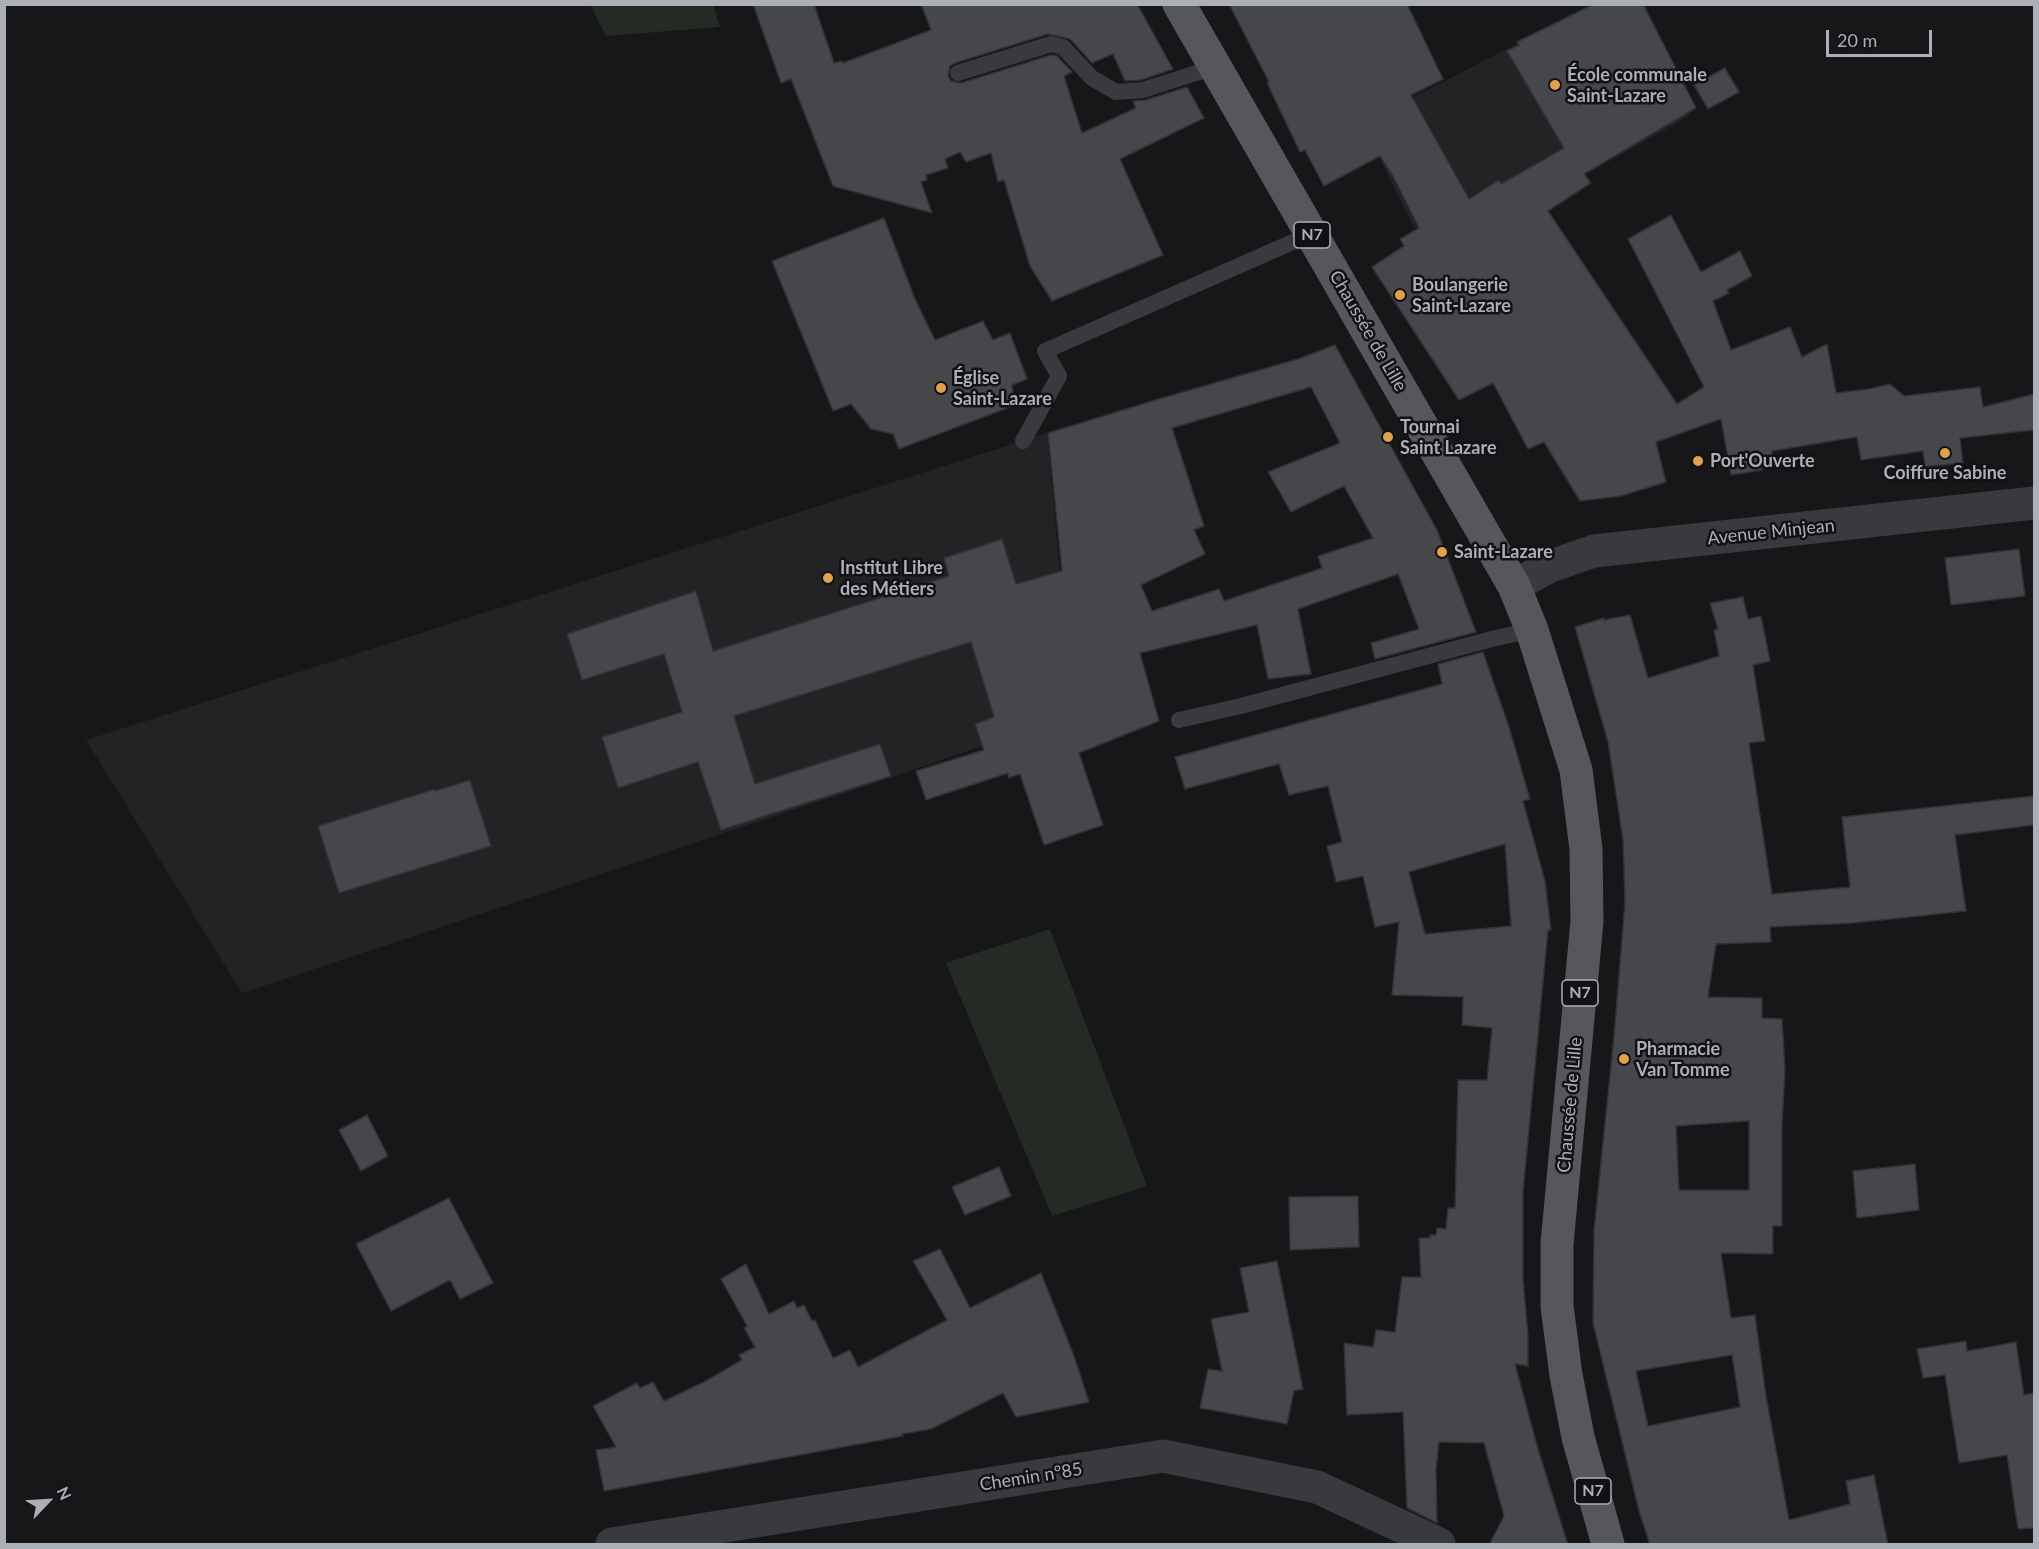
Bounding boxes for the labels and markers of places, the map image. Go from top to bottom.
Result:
place label: École communale Saint-Lazare [1567,64,1707,106]
marker: École communale Saint-Lazare [1548,78,1562,92]
place label: Boulangerie Saint-Lazare [1412,274,1511,316]
marker: Boulangerie Saint-Lazare [1393,288,1407,302]
place label: Église Saint-Lazare [953,367,1052,410]
marker: Église Saint-Lazare [934,381,948,395]
place label: Tournai Saint Lazare [1400,416,1497,458]
marker: Tournai Saint Lazare [1381,430,1395,444]
marker: Coiffure Sabine [1938,446,1952,460]
place label: Port'Ouverte [1710,450,1815,472]
marker: Port'Ouverte [1691,454,1705,468]
place label: Coiffure Sabine [1884,462,2006,484]
place label: Saint-Lazare [1454,541,1553,563]
marker: Saint-Lazare [1435,545,1449,559]
place label: Institut Libre des Métiers [840,557,943,600]
marker: Institut Libre des Métiers [821,571,835,585]
place label: Pharmacie Van Tomme [1636,1038,1730,1080]
marker: Pharmacie Van Tomme [1617,1052,1631,1066]

